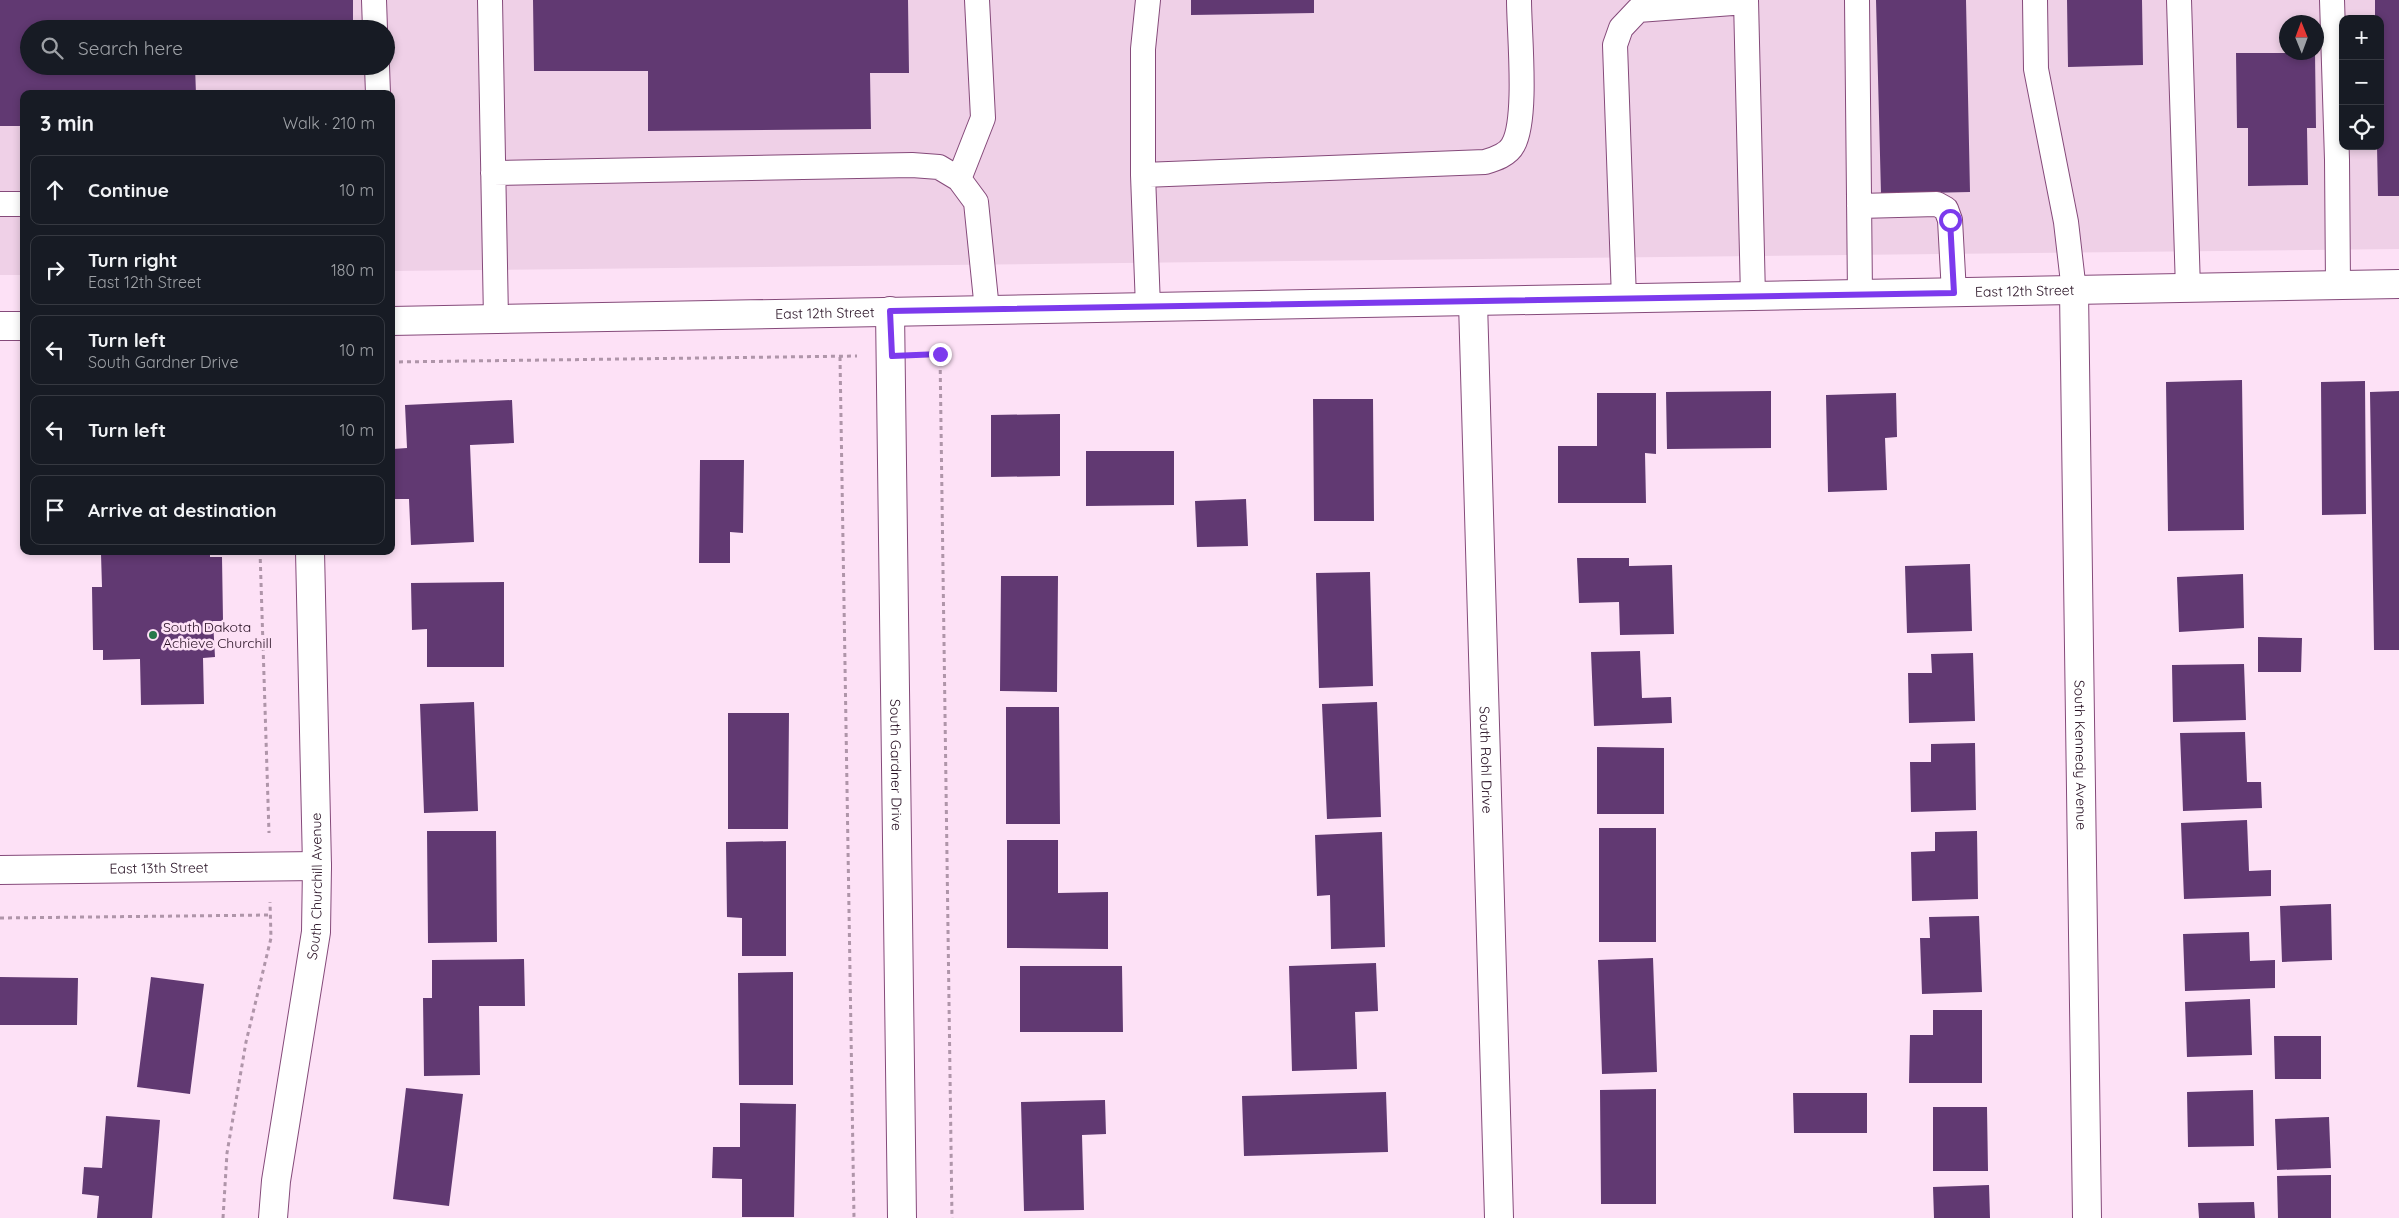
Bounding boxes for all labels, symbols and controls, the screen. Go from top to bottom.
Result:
north arrow [2279,15,2324,60]
map controls [2339,15,2384,150]
button: + [2339,15,2384,60]
search box [20,20,395,75]
icon: search [38,34,66,62]
text: Search here [78,36,183,60]
button: − [2339,60,2384,105]
button: locate [2339,105,2384,150]
text: 3 min [40,110,94,136]
text: Walk · 210 m [283,113,375,133]
icon: ahead [41,176,69,204]
text: Continue [88,178,169,202]
text: 10 m [340,180,374,200]
route start [1939,209,1962,232]
text: Turn right [88,248,177,272]
icon: right [41,256,69,284]
text: 180 m [331,260,374,280]
text: East 12th Street [88,272,201,292]
street label: East 12th Street [1975,281,2075,301]
street label: East 12th Street [775,303,875,323]
text: Turn left [88,328,166,352]
icon: left [41,336,69,364]
text: 10 m [340,340,374,360]
route end [929,343,952,366]
text: South Gardner Drive [88,352,239,372]
icon: left [41,416,69,444]
text: Turn left [88,418,166,442]
text: 10 m [340,420,374,440]
icon: arrive [41,496,69,524]
text: Arrive at destination [88,498,277,522]
place label: South Dakota Achieve Churchill [163,618,272,652]
marker: South Dakota Achieve Churchill [147,629,159,641]
street label: South Kennedy Avenue [2070,680,2091,830]
street label: South Gardner Drive [886,699,906,831]
street label: South Rohl Drive [1475,706,1497,814]
street label: South Churchill Avenue [303,812,326,961]
street label: East 13th Street [109,858,209,878]

